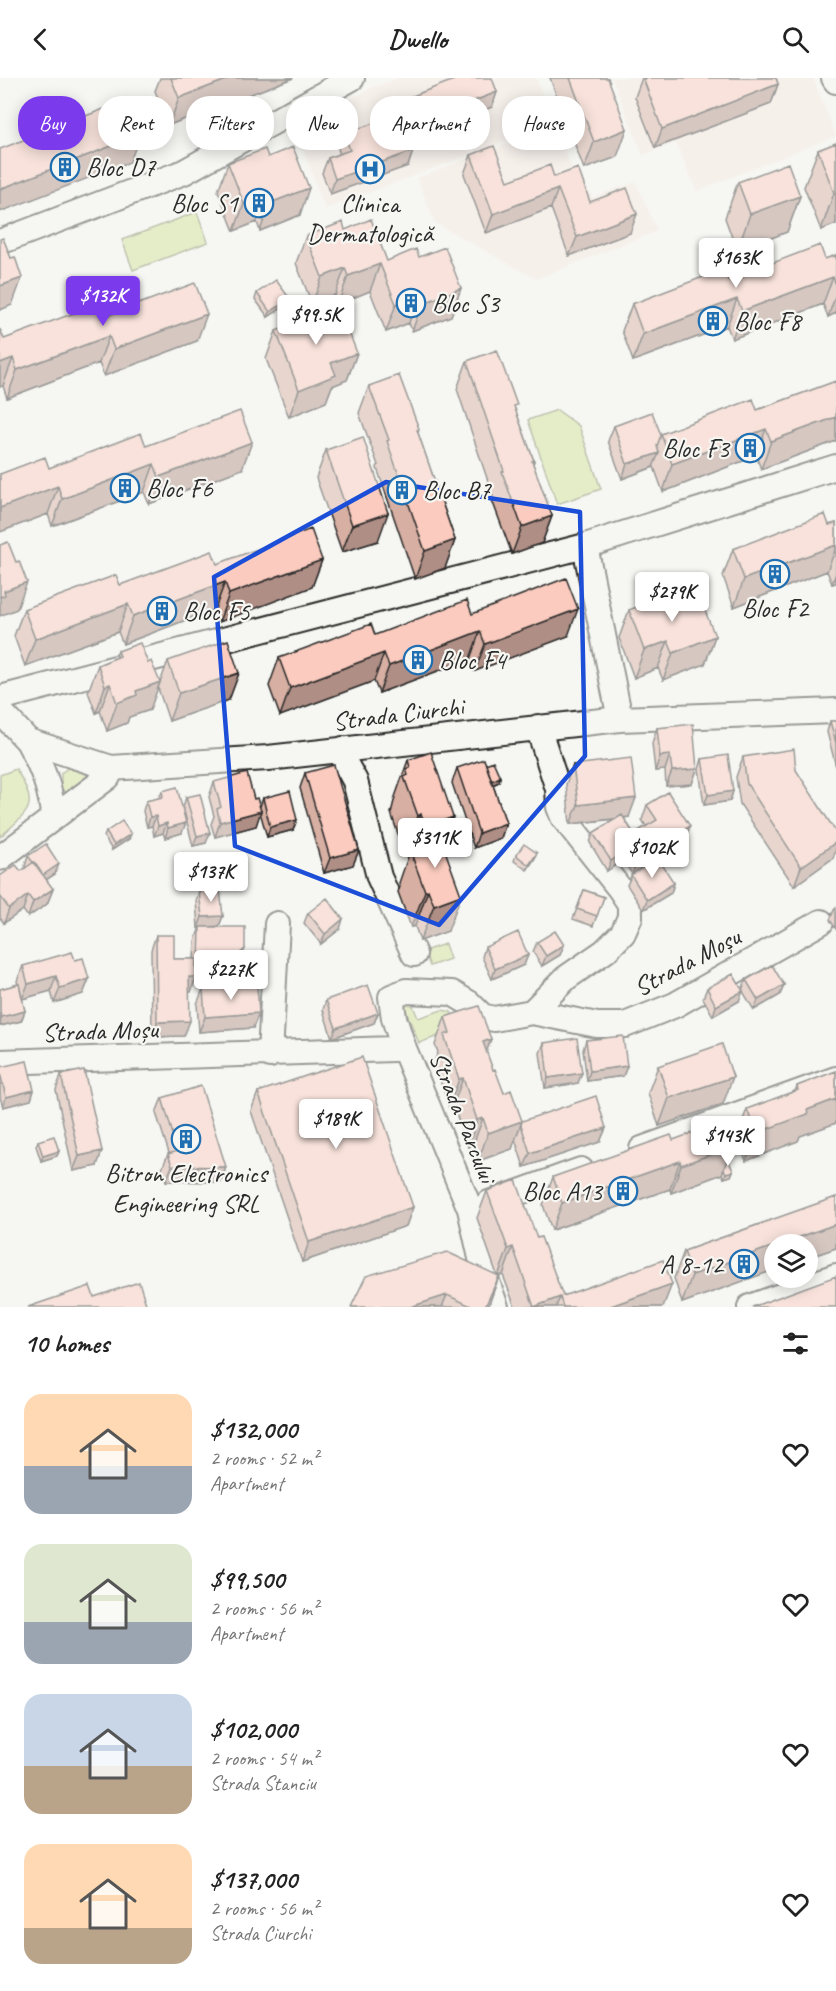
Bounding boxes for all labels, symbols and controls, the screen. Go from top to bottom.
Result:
text: Dwello [389,22,447,56]
icon: back [24,23,57,56]
icon: search [779,23,812,56]
chip: Buy [18,96,86,150]
chip: Rent [98,96,174,150]
chip: Filters [186,96,274,150]
chip: New [286,96,358,150]
chip: Apartment [370,96,490,150]
chip: House [502,96,585,150]
building icon: Bloc D7 [49,151,81,183]
place label: Bloc D7 [86,151,157,184]
hospital icon: Clinica Dermatologică [354,153,386,185]
place label: Bloc S1 [171,187,239,220]
building icon: Bloc S1 [243,187,275,219]
place label: Clinica Dermatologică [307,187,436,250]
pin: $163K [694,238,778,289]
text: $163K [713,245,759,270]
pin: $132K [61,276,145,327]
text: $132K [80,283,126,308]
building icon: Bloc S3 [395,287,427,319]
place label: Bloc S3 [432,287,501,320]
pin: $99.5K [267,295,365,346]
text: $99.5K [291,302,341,327]
building icon: Bloc F8 [697,305,729,337]
place label: Bloc F8 [734,305,803,338]
place label: Bloc F3 [662,432,731,465]
building icon: Bloc F3 [734,432,766,464]
building icon: Bloc F6 [109,472,141,504]
place label: Bloc F6 [146,472,214,505]
building icon: Bloc B7 [386,474,418,506]
place label: Bloc B7 [423,474,492,507]
building icon: Bloc F2 [759,558,791,590]
pin: $279K [630,572,714,623]
text: $279K [649,579,695,604]
place label: Bloc F2 [742,592,811,625]
building icon: Bloc F5 [146,595,178,627]
place label: Bloc F5 [183,595,251,628]
building icon: Bloc F4 [402,644,434,676]
place label: Bloc F4 [439,644,508,677]
street label: Strada Ciurchi [331,689,468,738]
pin: $311K [393,818,477,869]
text: $311K [412,825,458,850]
pin: $102K [610,828,694,879]
text: $102K [629,835,675,860]
pin: $137K [169,852,253,903]
text: $137K [188,859,234,884]
street label: Strada Moșu [628,920,747,1004]
pin: $227K [189,950,273,1001]
text: $227K [208,957,254,982]
street label: Strada Moșu [42,1012,160,1050]
street label: Strada Parcului [422,1047,505,1190]
pin: $189K [294,1099,378,1150]
text: $189K [313,1106,359,1131]
pin: $143K [686,1116,770,1167]
building icon: Bitron Electronics Engineering SRL [170,1123,202,1155]
text: $143K [705,1123,751,1148]
place label: Bitron Electronics Engineering SRL [105,1157,269,1220]
place label: Bloc A13 [523,1175,604,1208]
building icon: Bloc A13 [607,1175,639,1207]
map controls [764,1234,818,1288]
button: layers [764,1234,818,1288]
place label: A 8-12 [660,1248,725,1281]
building icon: A 8-12 [728,1248,760,1280]
text: 10 homes [24,1327,109,1360]
icon: filters [779,1327,812,1360]
text: $132,000 [210,1413,297,1446]
icon: home [72,1418,144,1490]
icon: heart [779,1438,812,1471]
text: 2 rooms · 52 m² [210,1446,318,1471]
text: Apartment [210,1471,283,1496]
text: $99,500 [210,1563,284,1596]
icon: home [72,1568,144,1640]
icon: heart [779,1588,812,1621]
text: 2 rooms · 56 m² [210,1596,318,1621]
text: Apartment [210,1621,283,1646]
text: $102,000 [210,1713,297,1746]
icon: home [72,1718,144,1790]
icon: heart [779,1738,812,1771]
text: 2 rooms · 54 m² [210,1746,318,1771]
text: Strada Stanciu [210,1771,316,1796]
text: $137,000 [210,1863,297,1896]
icon: home [72,1868,144,1940]
icon: heart [779,1888,812,1921]
text: 2 rooms · 56 m² [210,1896,318,1921]
text: Strada Ciurchi [210,1921,311,1946]

